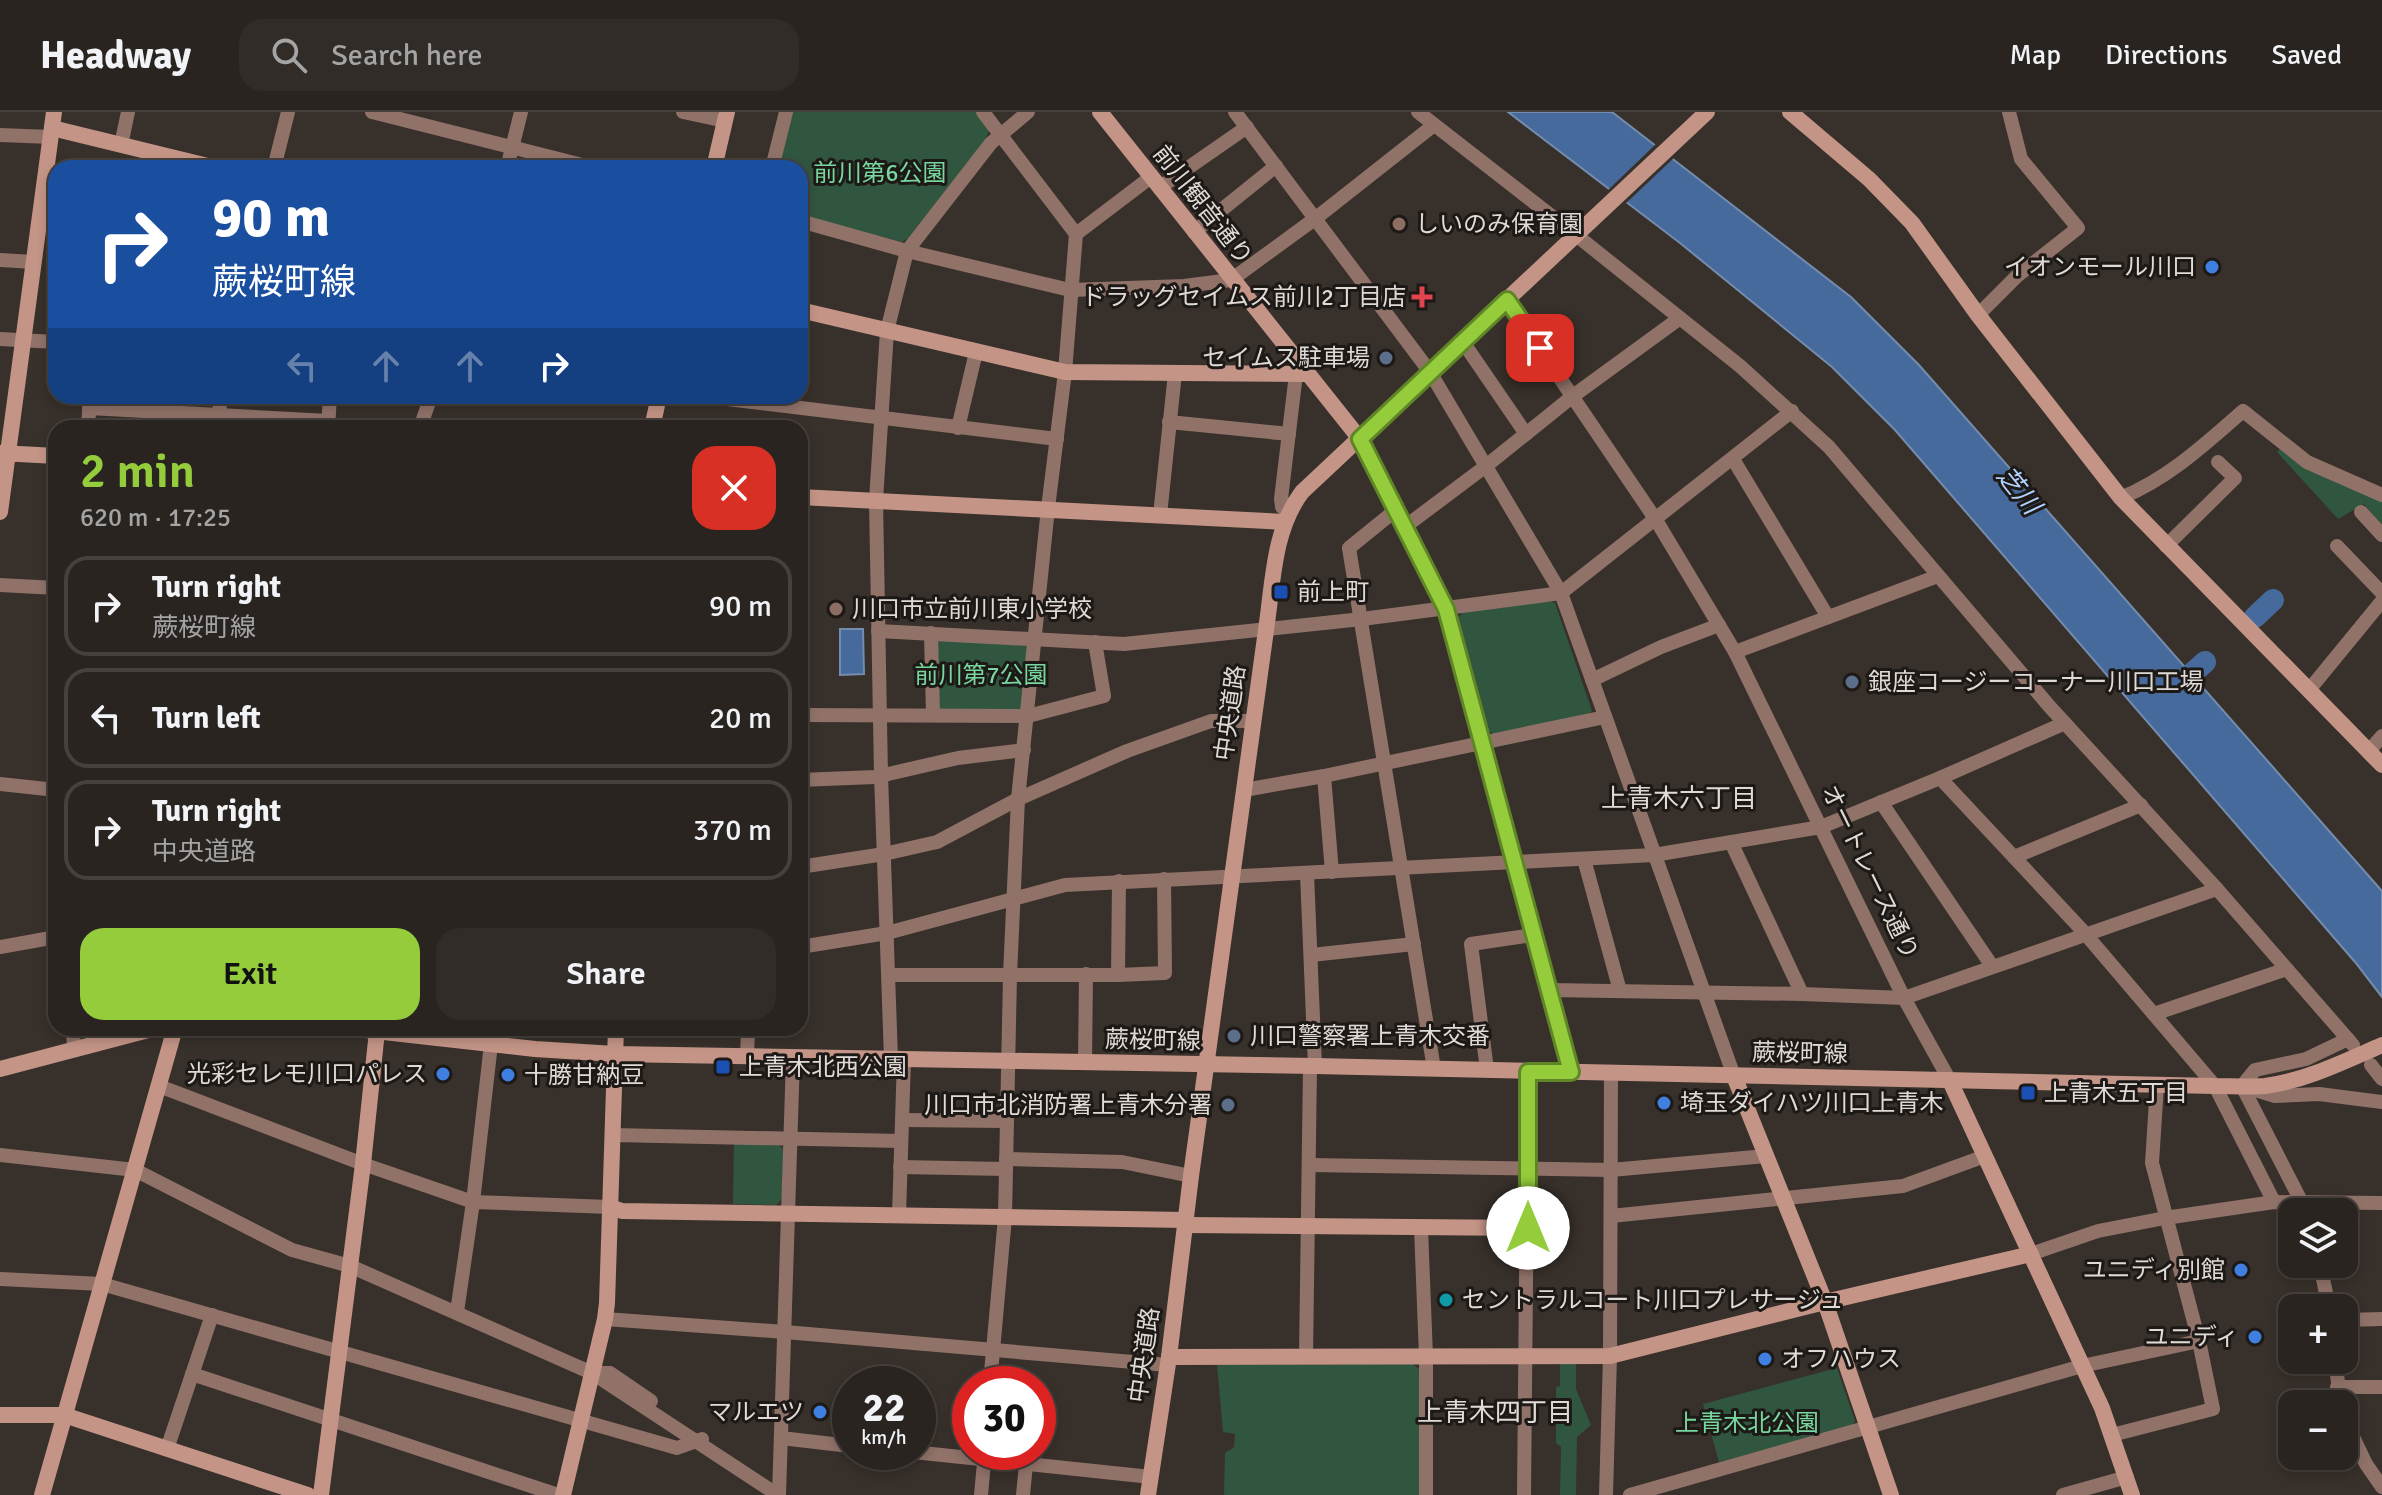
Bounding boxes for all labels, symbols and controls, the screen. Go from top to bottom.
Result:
search box [239,19,799,91]
text: Headway [40,32,191,79]
icon: search [267,33,311,77]
text: Search here [331,37,482,74]
text: Map [2009,38,2061,72]
text: Directions [2105,38,2227,72]
text: Saved [2271,38,2342,72]
street label: 前川観音通り [1147,139,1259,271]
park label: 前川第6公園 [814,158,946,188]
text: 90 m [212,183,330,252]
icon: right [80,192,184,296]
place label: しいのみ保育園 [1415,209,1583,239]
marker: しいのみ保育園 [1390,215,1408,233]
place label: イオンモール川口 [2004,252,2196,282]
marker: イオンモール川口 [2203,258,2221,276]
text: 蕨桜町線 [212,260,356,305]
place label: ドラッグセイムス前川2丁目店 [1082,282,1406,312]
marker: ドラッグセイムス前川2丁目店 [1413,288,1431,306]
pin [1506,314,1574,382]
icon: arrive [1518,326,1562,370]
place label: セイムス駐車場 [1202,343,1370,373]
icon: left [280,344,324,388]
icon: ahead [364,344,408,388]
icon: ahead [448,344,492,388]
icon: right [532,344,576,388]
marker: セイムス駐車場 [1377,349,1395,367]
text: 2 min [80,442,195,501]
button: close [692,446,776,530]
water label: 芝川 [1989,460,2049,523]
text: 620 m · 17:25 [80,502,231,534]
text: Turn right [152,569,281,606]
place label: 前上町 [1297,577,1369,607]
marker: 前上町 [1272,583,1290,601]
icon: right [84,584,128,628]
text: 90 m [709,588,772,625]
place label: 川口市立前川東小学校 [852,594,1092,624]
marker: 川口市立前川東小学校 [827,600,845,618]
text: 蕨桜町線 [152,612,256,644]
park label: 前川第7公園 [915,660,1047,690]
street label: 中央道路 [1208,663,1252,763]
place label: 銀座コージーコーナー川口工場 [1868,667,2204,697]
marker: 銀座コージーコーナー川口工場 [1843,673,1861,691]
icon: left [84,696,128,740]
text: Turn left [152,700,261,737]
text: 20 m [709,700,772,737]
street label: オートレース通り [1815,780,1925,964]
district label: 上青木六丁目 [1601,783,1757,815]
text: Turn right [152,793,281,830]
icon: right [84,808,128,852]
text: 370 m [693,812,772,849]
text: 中央道路 [152,836,256,868]
button: Exit [80,928,420,1020]
button: Share [436,928,776,1020]
place label: 川口警察署上青木交番 [1250,1021,1490,1051]
street label: 蕨桜町線 [1105,1024,1201,1056]
marker: 川口警察署上青木交番 [1225,1027,1243,1045]
street label: 蕨桜町線 [1752,1037,1848,1069]
place label: 上青木北西公園 [739,1052,907,1082]
marker: 上青木北西公園 [714,1058,732,1076]
place label: 光彩セレモ川口パレス [187,1059,427,1089]
place label: 十勝甘納豆 [524,1060,644,1090]
marker: 光彩セレモ川口パレス [434,1065,452,1083]
marker: 十勝甘納豆 [499,1066,517,1084]
place label: 上青木五丁目 [2044,1078,2188,1108]
marker: 上青木五丁目 [2019,1084,2037,1102]
place label: 埼玉ダイハツ川口上青木 [1680,1088,1944,1118]
place label: 川口市北消防署上青木分署 [924,1090,1212,1120]
marker: 埼玉ダイハツ川口上青木 [1655,1094,1673,1112]
marker: 川口市北消防署上青木分署 [1219,1096,1237,1114]
position arrow [1486,1186,1570,1270]
map controls [2278,1198,2358,1470]
button: layers [2278,1198,2358,1278]
place label: ユニディ別館 [2083,1255,2225,1285]
marker: ユニディ別館 [2232,1261,2250,1279]
place label: セントラルコート川口プレサージュ [1462,1285,1843,1315]
marker: セントラルコート川口プレサージュ [1437,1291,1455,1309]
button: + [2278,1294,2358,1374]
street label: 中央道路 [1122,1305,1166,1405]
place label: ユニディ [2145,1322,2239,1352]
marker: ユニディ [2246,1328,2264,1346]
place label: オフハウス [1781,1344,1901,1374]
marker: オフハウス [1756,1350,1774,1368]
speed limit sign: 30 [952,1366,1056,1470]
text: 22 [862,1383,906,1433]
button: − [2278,1390,2358,1470]
place label: マルエツ [708,1397,804,1427]
district label: 上青木四丁目 [1417,1397,1573,1429]
marker: マルエツ [811,1403,829,1421]
park label: 上青木北公園 [1675,1408,1819,1438]
text: km/h [861,1425,907,1450]

